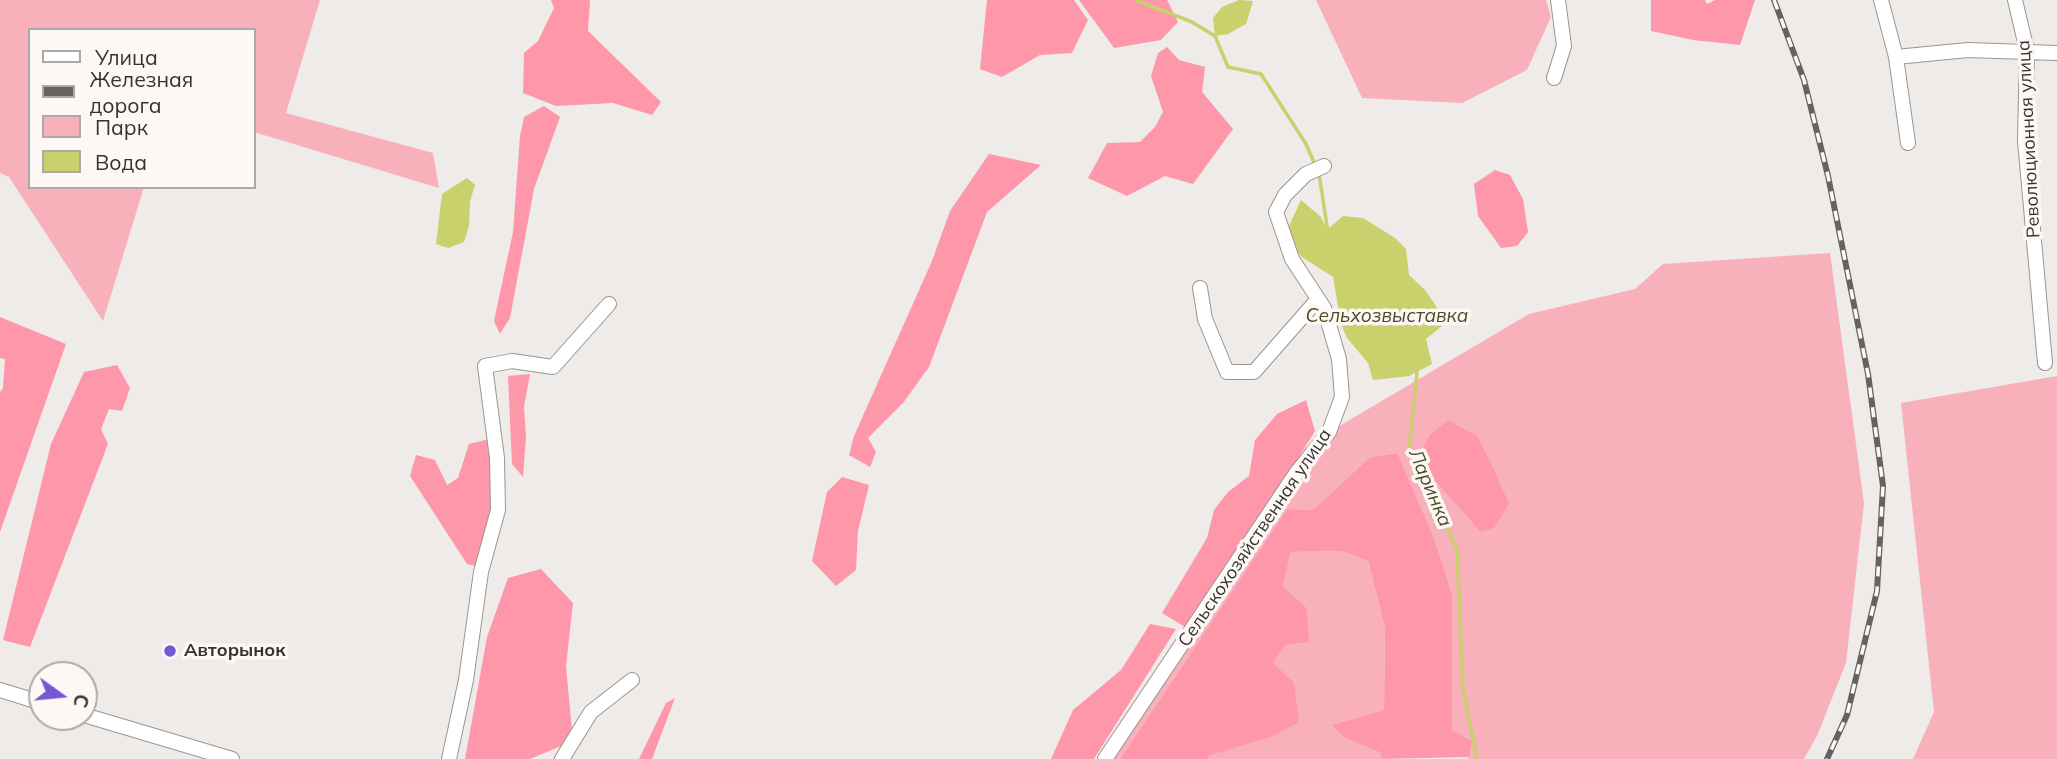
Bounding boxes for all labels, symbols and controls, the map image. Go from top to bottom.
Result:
legend [28,28,256,189]
street label: Революционная улица [2013,39,2045,239]
text: Улица [95,44,158,70]
text: Железная дорога [89,66,193,118]
text: Парк [95,114,148,140]
text: Вода [95,149,147,175]
water label: Сельхозвыставка [1306,305,1468,327]
street label: Сельскохозяйственная улица [1174,425,1336,651]
water label: Ларинка [1403,446,1457,530]
place label: Авторынок [184,640,286,662]
marker: Авторынок [162,643,178,659]
north arrow [28,661,98,731]
text: С [68,692,95,710]

